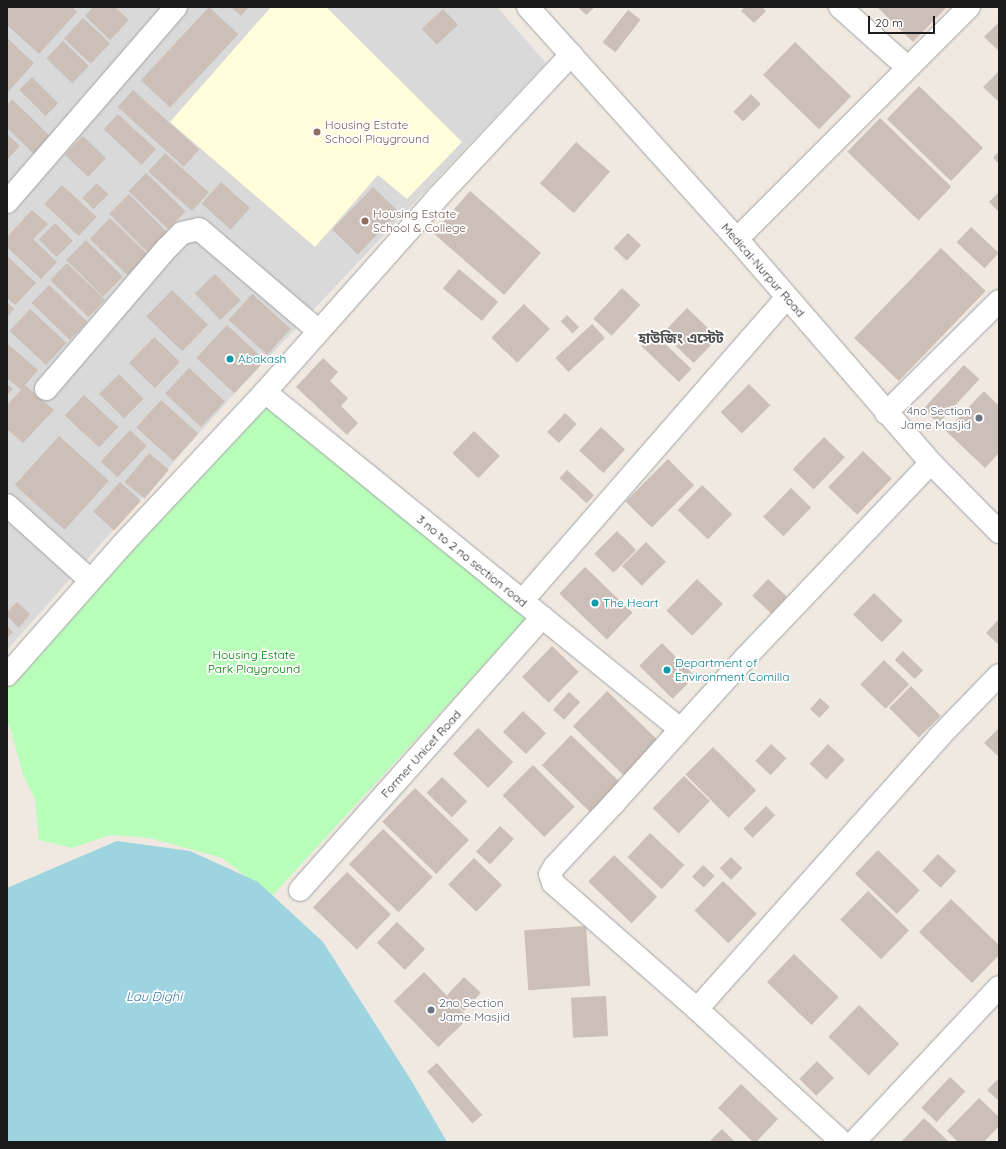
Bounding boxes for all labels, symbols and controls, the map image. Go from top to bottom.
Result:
scale bar [870,8,937,34]
text: 20 m [875,15,903,30]
place label: Housing Estate School Playground [325,118,429,146]
marker: Housing Estate School Playground [312,127,322,137]
place label: Housing Estate School & College [373,207,466,235]
marker: Housing Estate School & College [360,216,370,226]
street label: Medical-Nurpur Road [718,220,808,320]
district label: হাউজিং এস্টেট [638,330,724,346]
place label: Abakash [238,352,286,366]
marker: Abakash [225,354,235,364]
place label: 4no Section Jame Masjid [900,404,971,432]
marker: 4no Section Jame Masjid [974,413,984,423]
street label: 3 no to 2 no section road [414,512,530,610]
place label: The Heart [603,596,659,610]
marker: The Heart [590,598,600,608]
park label: Housing Estate Park Playground [208,648,300,676]
place label: Department of Environment Comilla [675,656,790,684]
marker: Department of Environment Comilla [662,665,672,675]
street label: Former Unicef Road [378,707,464,801]
water label: Lau Dighi [126,988,182,1004]
place label: 2no Section Jame Masjid [439,996,510,1024]
marker: 2no Section Jame Masjid [426,1005,436,1015]

